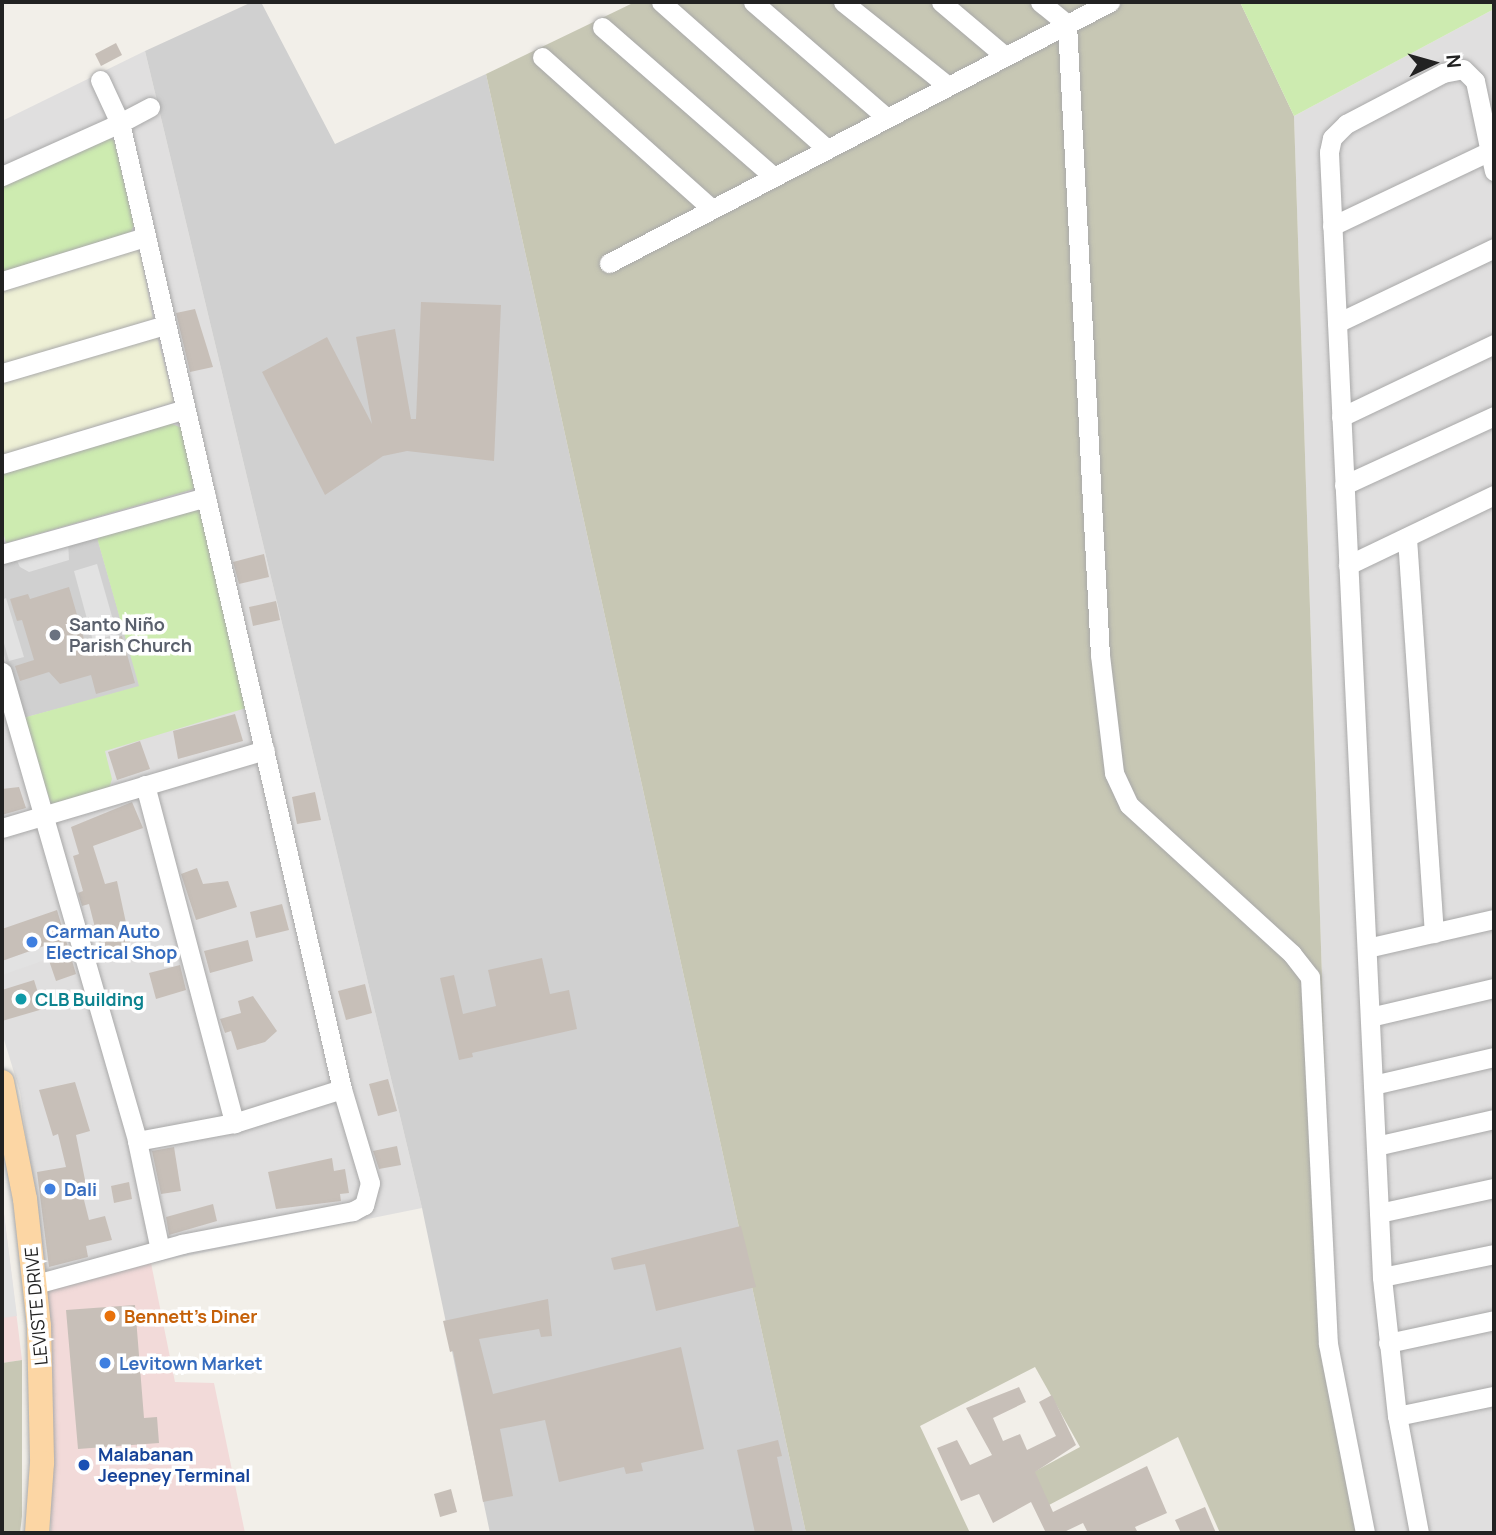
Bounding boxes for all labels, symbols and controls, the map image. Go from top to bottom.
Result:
north arrow [1398,28,1468,98]
text: N [1440,53,1467,69]
place label: Santo Niño Parish Church [69,614,192,656]
marker: Santo Niño Parish Church [47,627,63,643]
place label: Carman Auto Electrical Shop [46,921,177,964]
marker: Carman Auto Electrical Shop [24,934,40,950]
place label: CLB Building [35,988,144,1010]
marker: CLB Building [13,991,29,1007]
place label: Dali [64,1178,97,1200]
marker: Dali [42,1181,58,1197]
street label: LEVISTE DRIVE [20,1246,52,1366]
place label: Bennett's Diner [124,1305,257,1327]
marker: Bennett's Diner [102,1308,118,1324]
place label: Levitown Market [119,1352,263,1374]
marker: Levitown Market [97,1355,113,1371]
place label: Malabanan Jeepney Terminal [98,1444,250,1486]
marker: Malabanan Jeepney Terminal [76,1457,92,1473]

